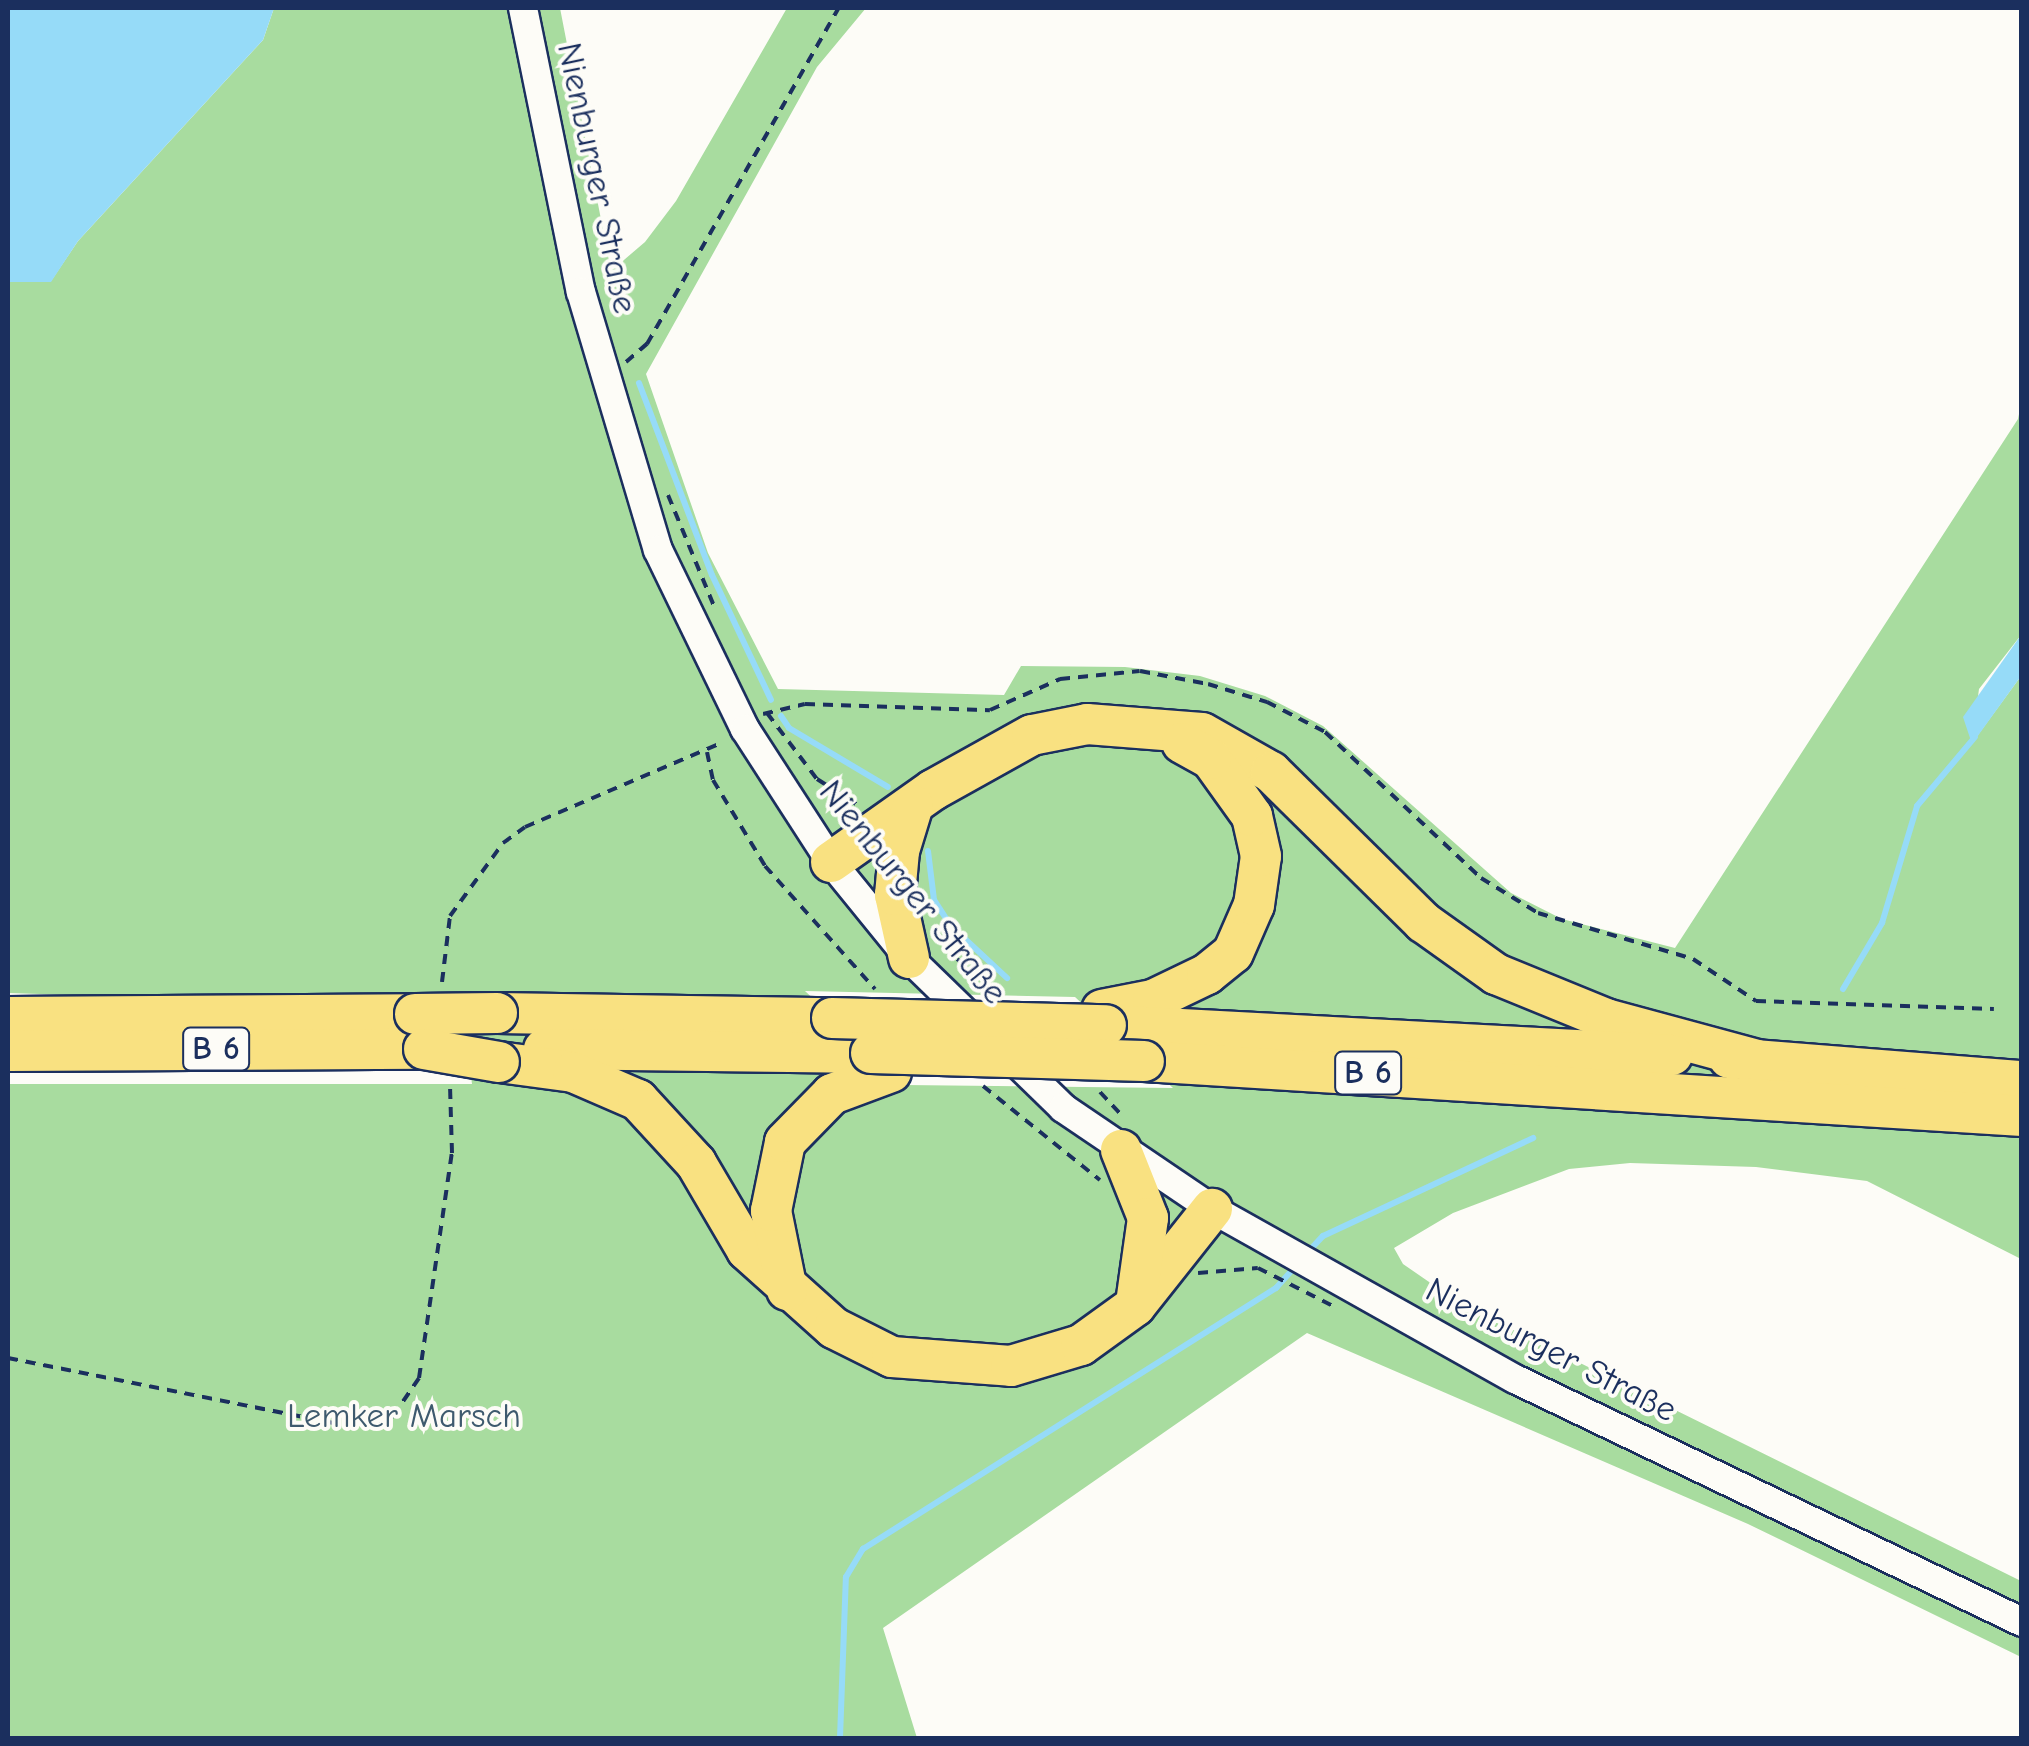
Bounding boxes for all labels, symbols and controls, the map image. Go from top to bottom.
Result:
street label: Nienburger Straße [548,39,646,317]
street label: Nienburger Straße [810,772,1016,1012]
road number: B 6 [181,1022,251,1076]
road number: B 6 [1333,1046,1403,1100]
street label: Nienburger Straße [1419,1269,1683,1431]
park label: Lemker Marsch [287,1395,521,1437]

